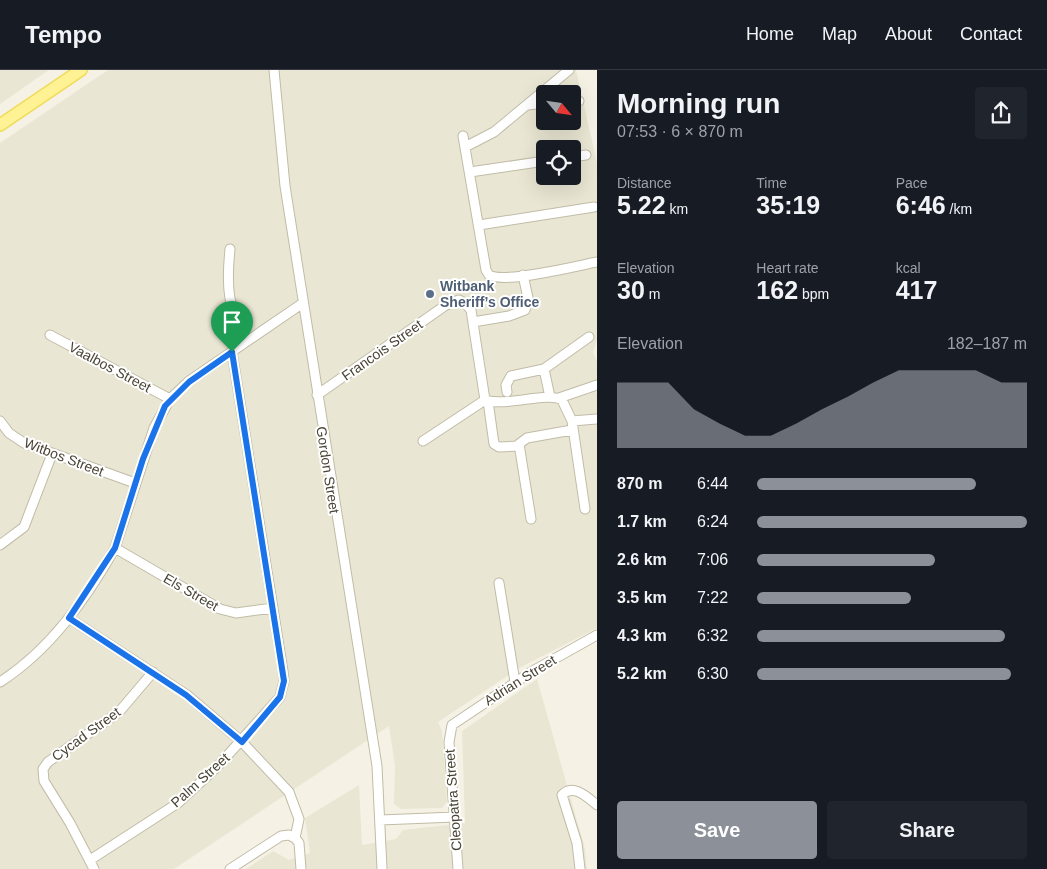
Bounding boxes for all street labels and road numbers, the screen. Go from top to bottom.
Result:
street label: Francois Street [339,316,426,384]
street label: Vaalbos Street [66,339,154,395]
street label: Gordon Street [313,425,343,515]
street label: Witbos Street [22,434,106,480]
street label: Els Street [161,570,221,614]
street label: Adrian Street [481,652,559,708]
street label: Cycad Street [49,704,124,764]
street label: Cleopatra Street [441,748,465,851]
street label: Palm Street [167,750,233,810]

